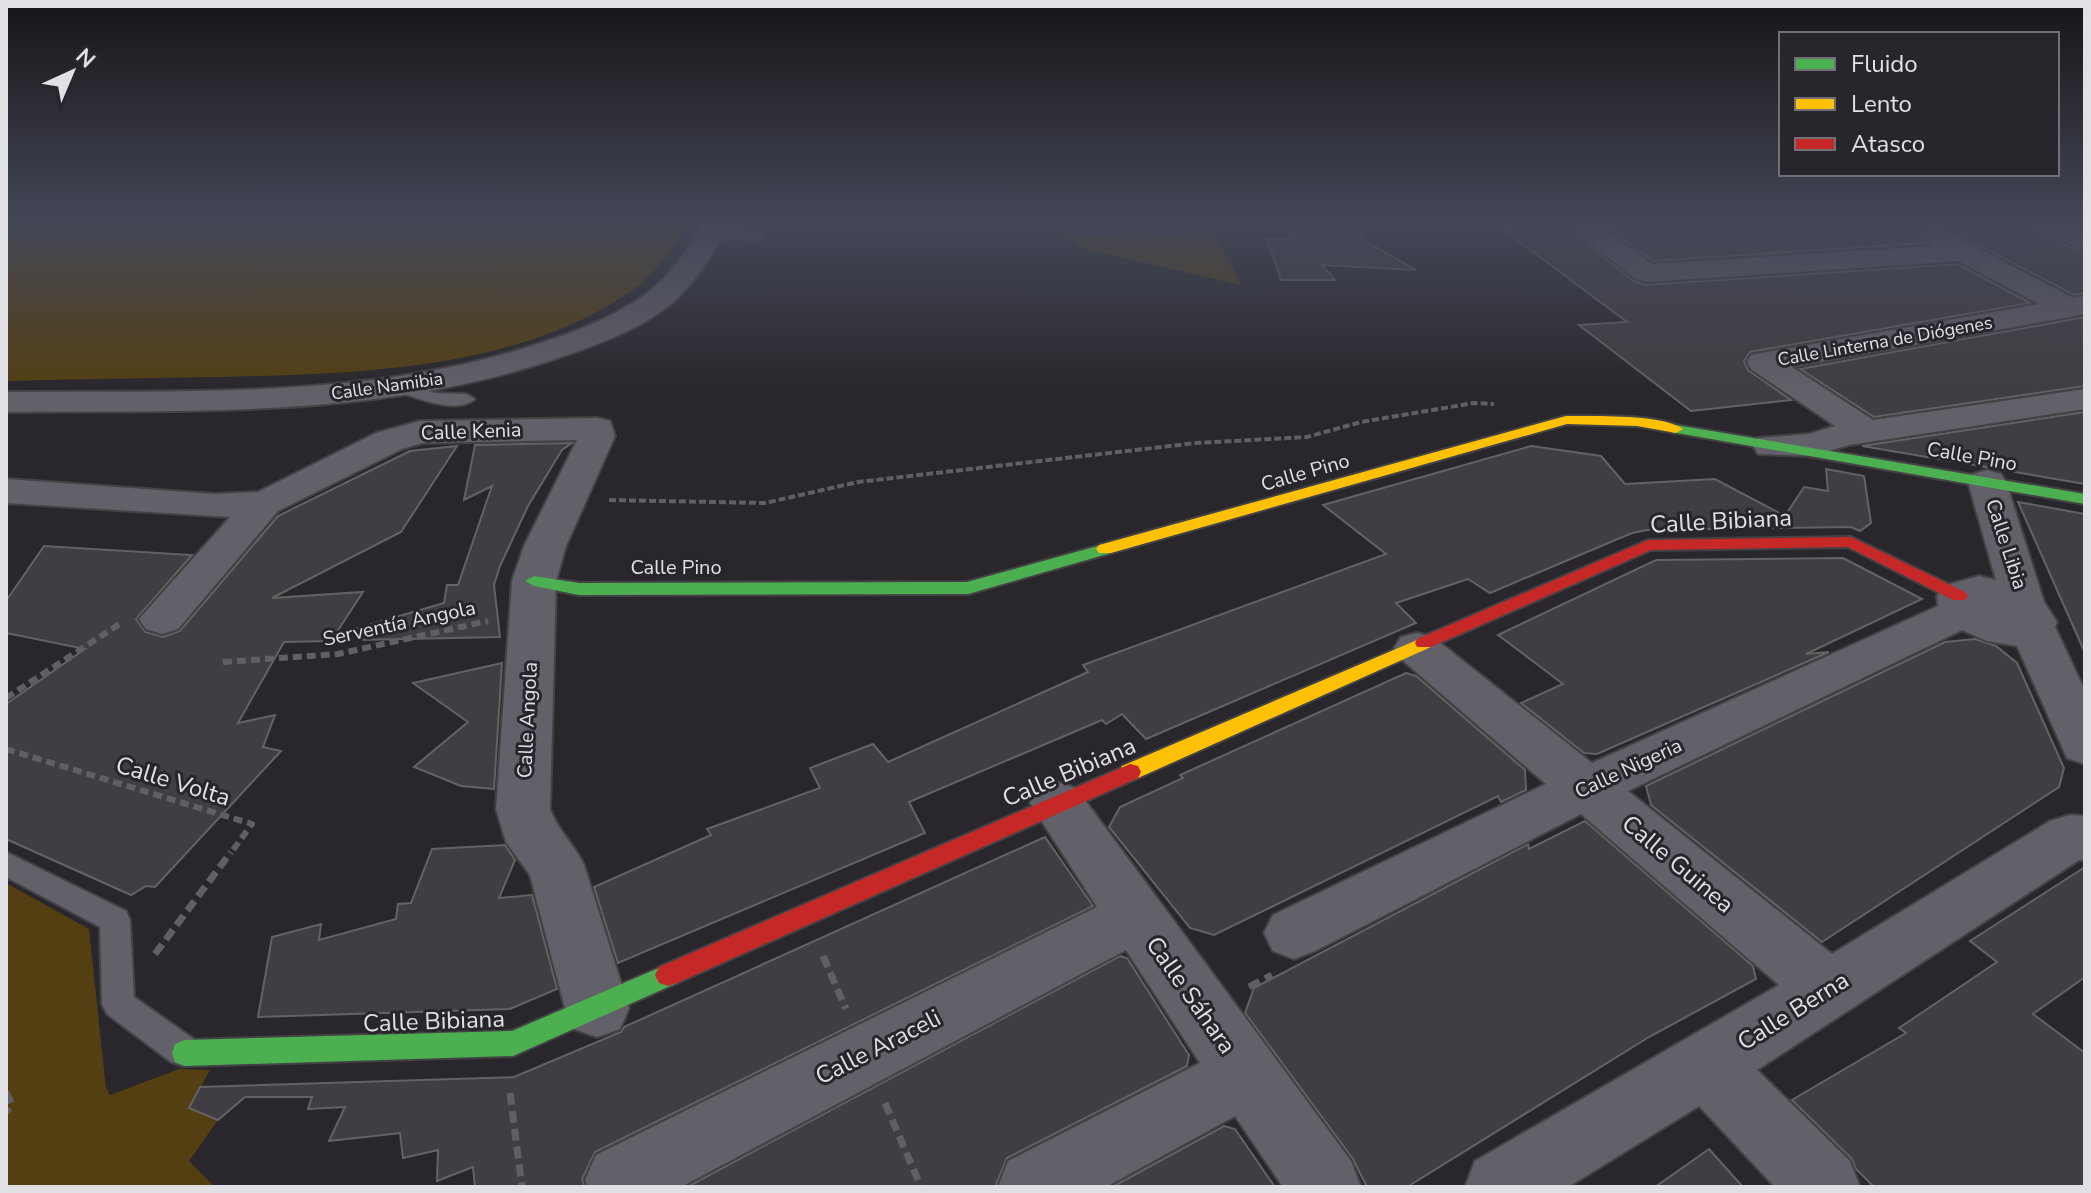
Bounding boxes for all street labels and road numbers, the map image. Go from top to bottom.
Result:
street label: Calle Linterna de Diógenes [1776,310,1994,372]
street label: Calle Namibia [329,366,445,406]
street label: Calle Kenia [420,416,522,447]
street label: Calle Pino [1925,435,2019,478]
street label: Calle Pino [1258,447,1353,498]
street label: Calle Libia [1979,495,2034,593]
street label: Calle Bibiana [1649,501,1793,541]
street label: Calle Pino [630,554,722,581]
street label: Serventía Angola [320,594,478,653]
street label: Calle Angola [511,661,544,779]
street label: Calle Bibiana [997,730,1141,814]
street label: Calle Nigeria [1570,732,1686,805]
street label: Calle Volta [112,748,234,814]
street label: Calle Guinea [1615,808,1741,920]
street label: Calle Sáhara [1139,930,1243,1060]
street label: Calle Berna [1731,964,1855,1058]
street label: Calle Araceli [810,1002,946,1092]
street label: Calle Bibiana [363,1003,505,1039]

